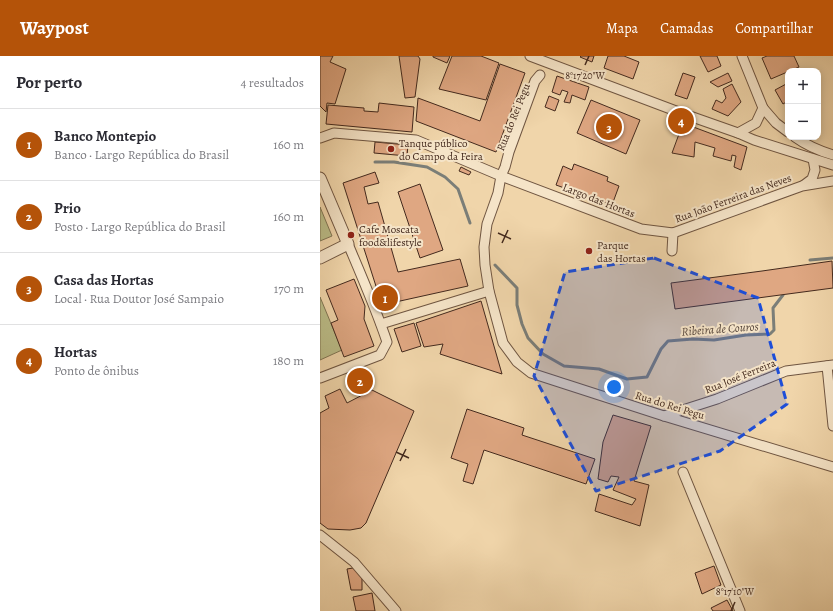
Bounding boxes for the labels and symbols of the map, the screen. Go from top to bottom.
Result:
text: 8°17'20"W [565,69,605,82]
street label: Rua do Rei Pegu [493,81,534,153]
pin: 4 [668,106,694,136]
pin: 3 [596,112,622,142]
place label: Tanque público do Campo da Feira [399,136,484,164]
marker: Tanque público do Campo da Feira [386,144,396,154]
street label: Rua João Ferreira das Neves [673,170,794,227]
street label: Largo das Hortas [560,180,637,221]
place label: Cafe Moscata food&lifestyle [359,222,422,250]
marker: Cafe Moscata food&lifestyle [346,230,356,240]
place label: Parque das Hortas [597,238,646,266]
marker: Parque das Hortas [584,246,594,256]
pin: 1 [372,283,398,313]
water label: Ribeira de Couros [681,318,759,340]
street label: Rua José Ferreira [702,355,779,398]
pin: 2 [347,366,373,396]
your location [604,377,624,397]
street label: Rua do Rei Pegu [633,388,706,423]
text: 8°17'10"W [716,585,755,598]

